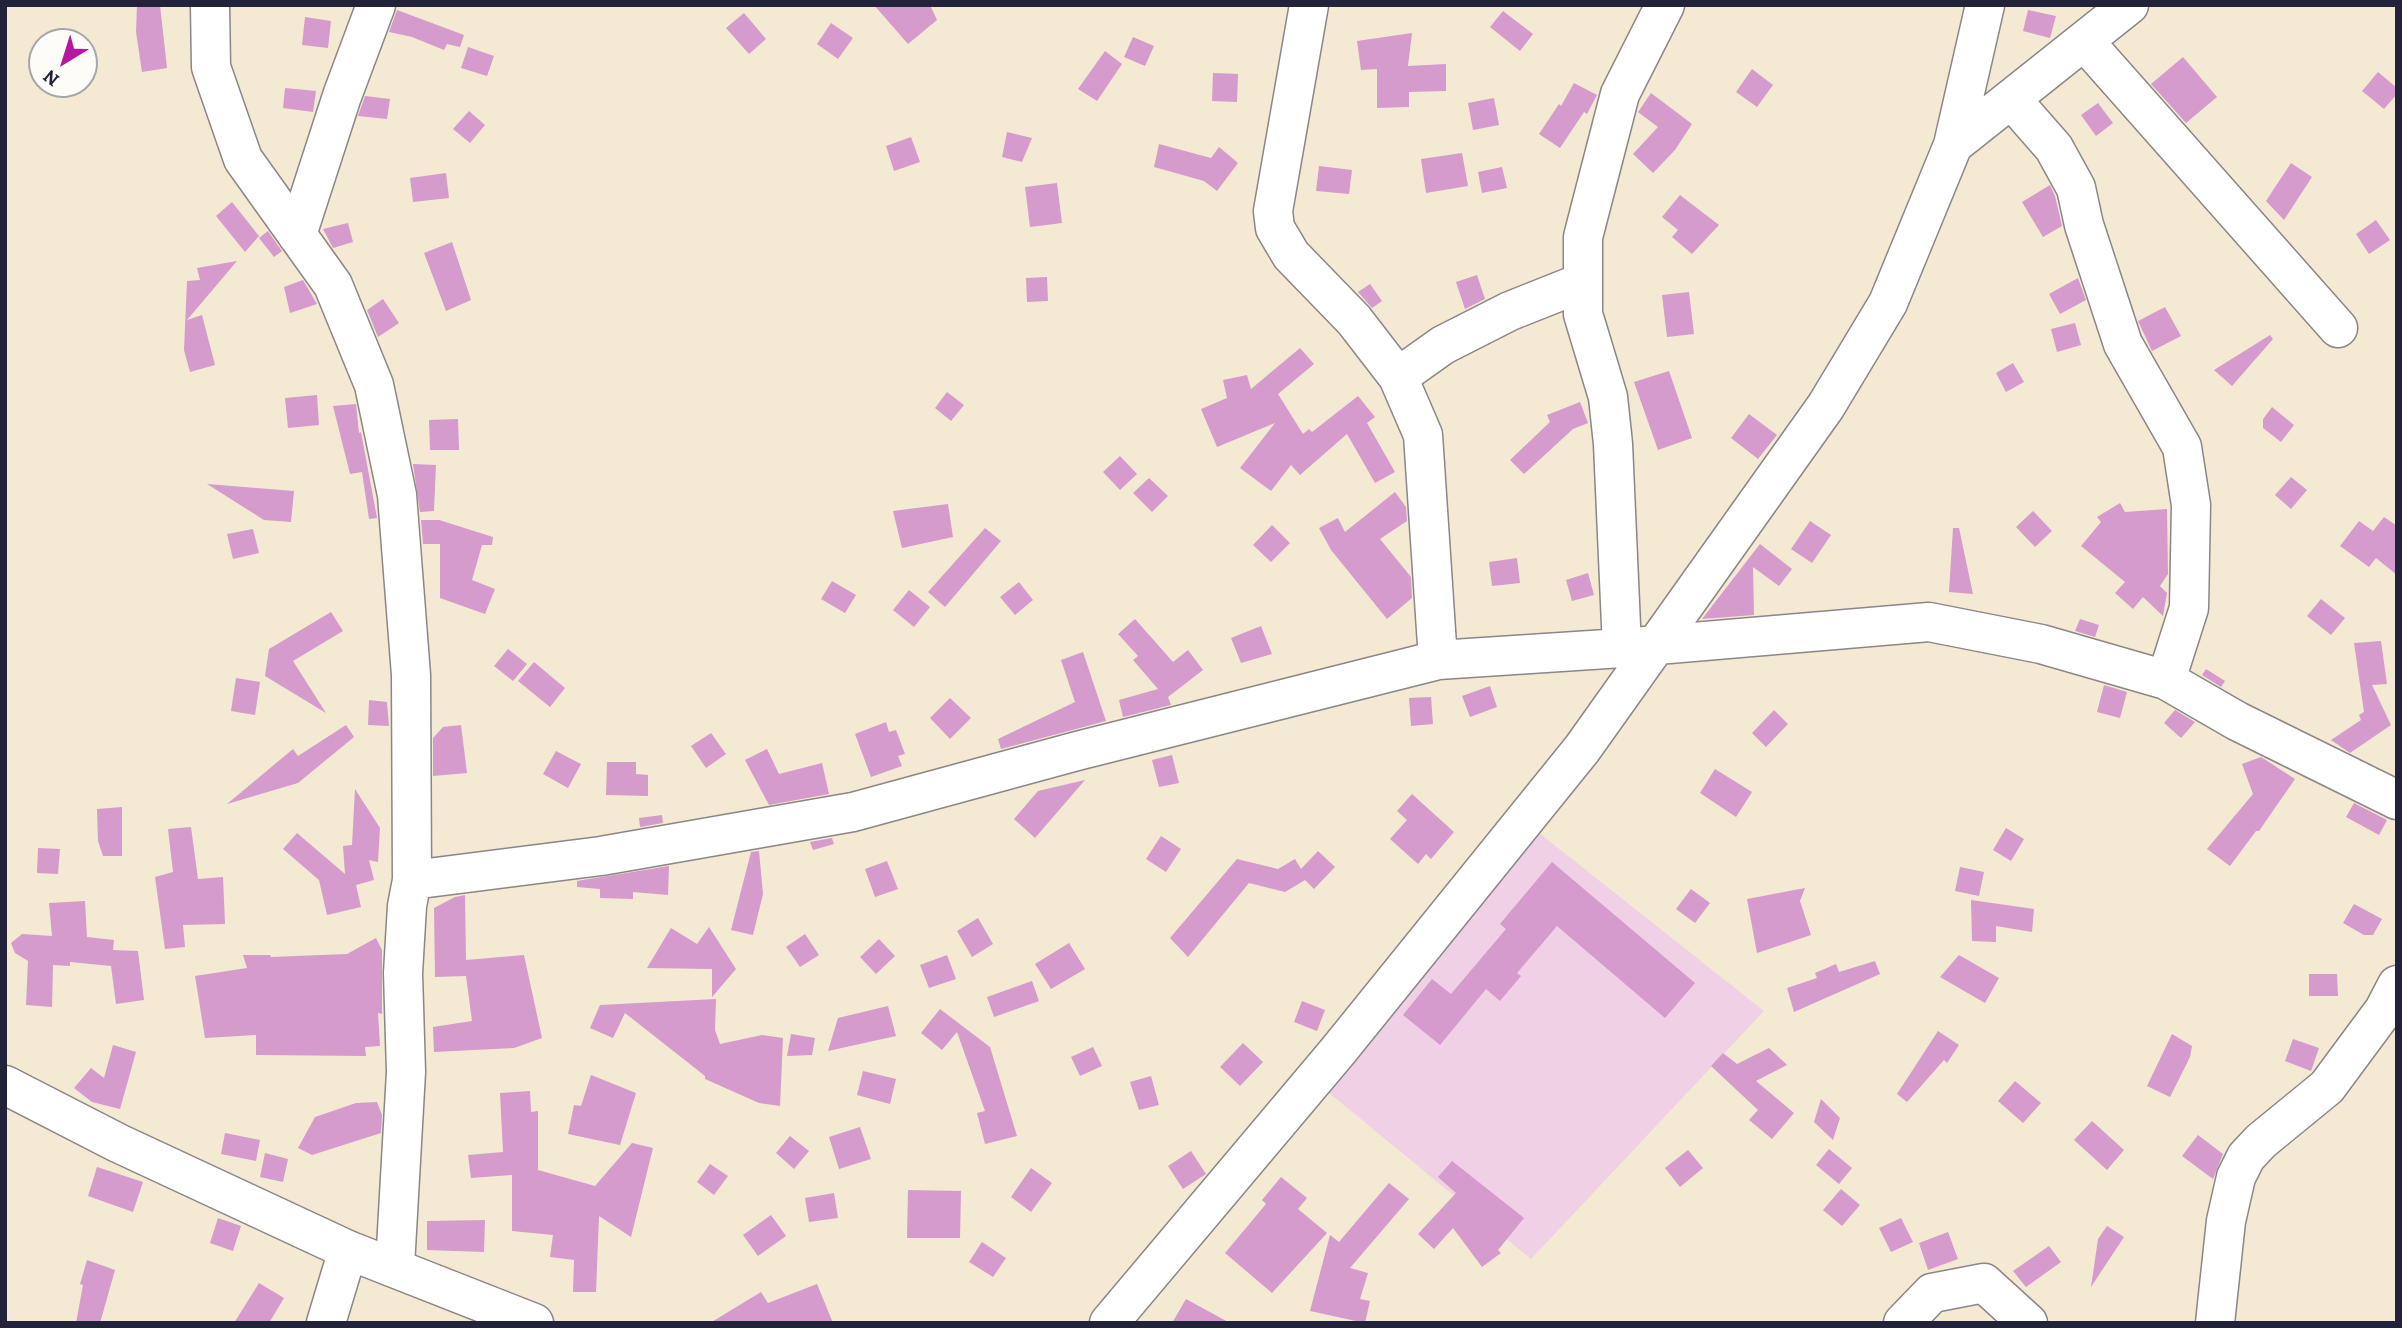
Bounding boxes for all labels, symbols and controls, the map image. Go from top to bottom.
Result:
north arrow [28,28,98,98]
text: N [38,63,65,92]

